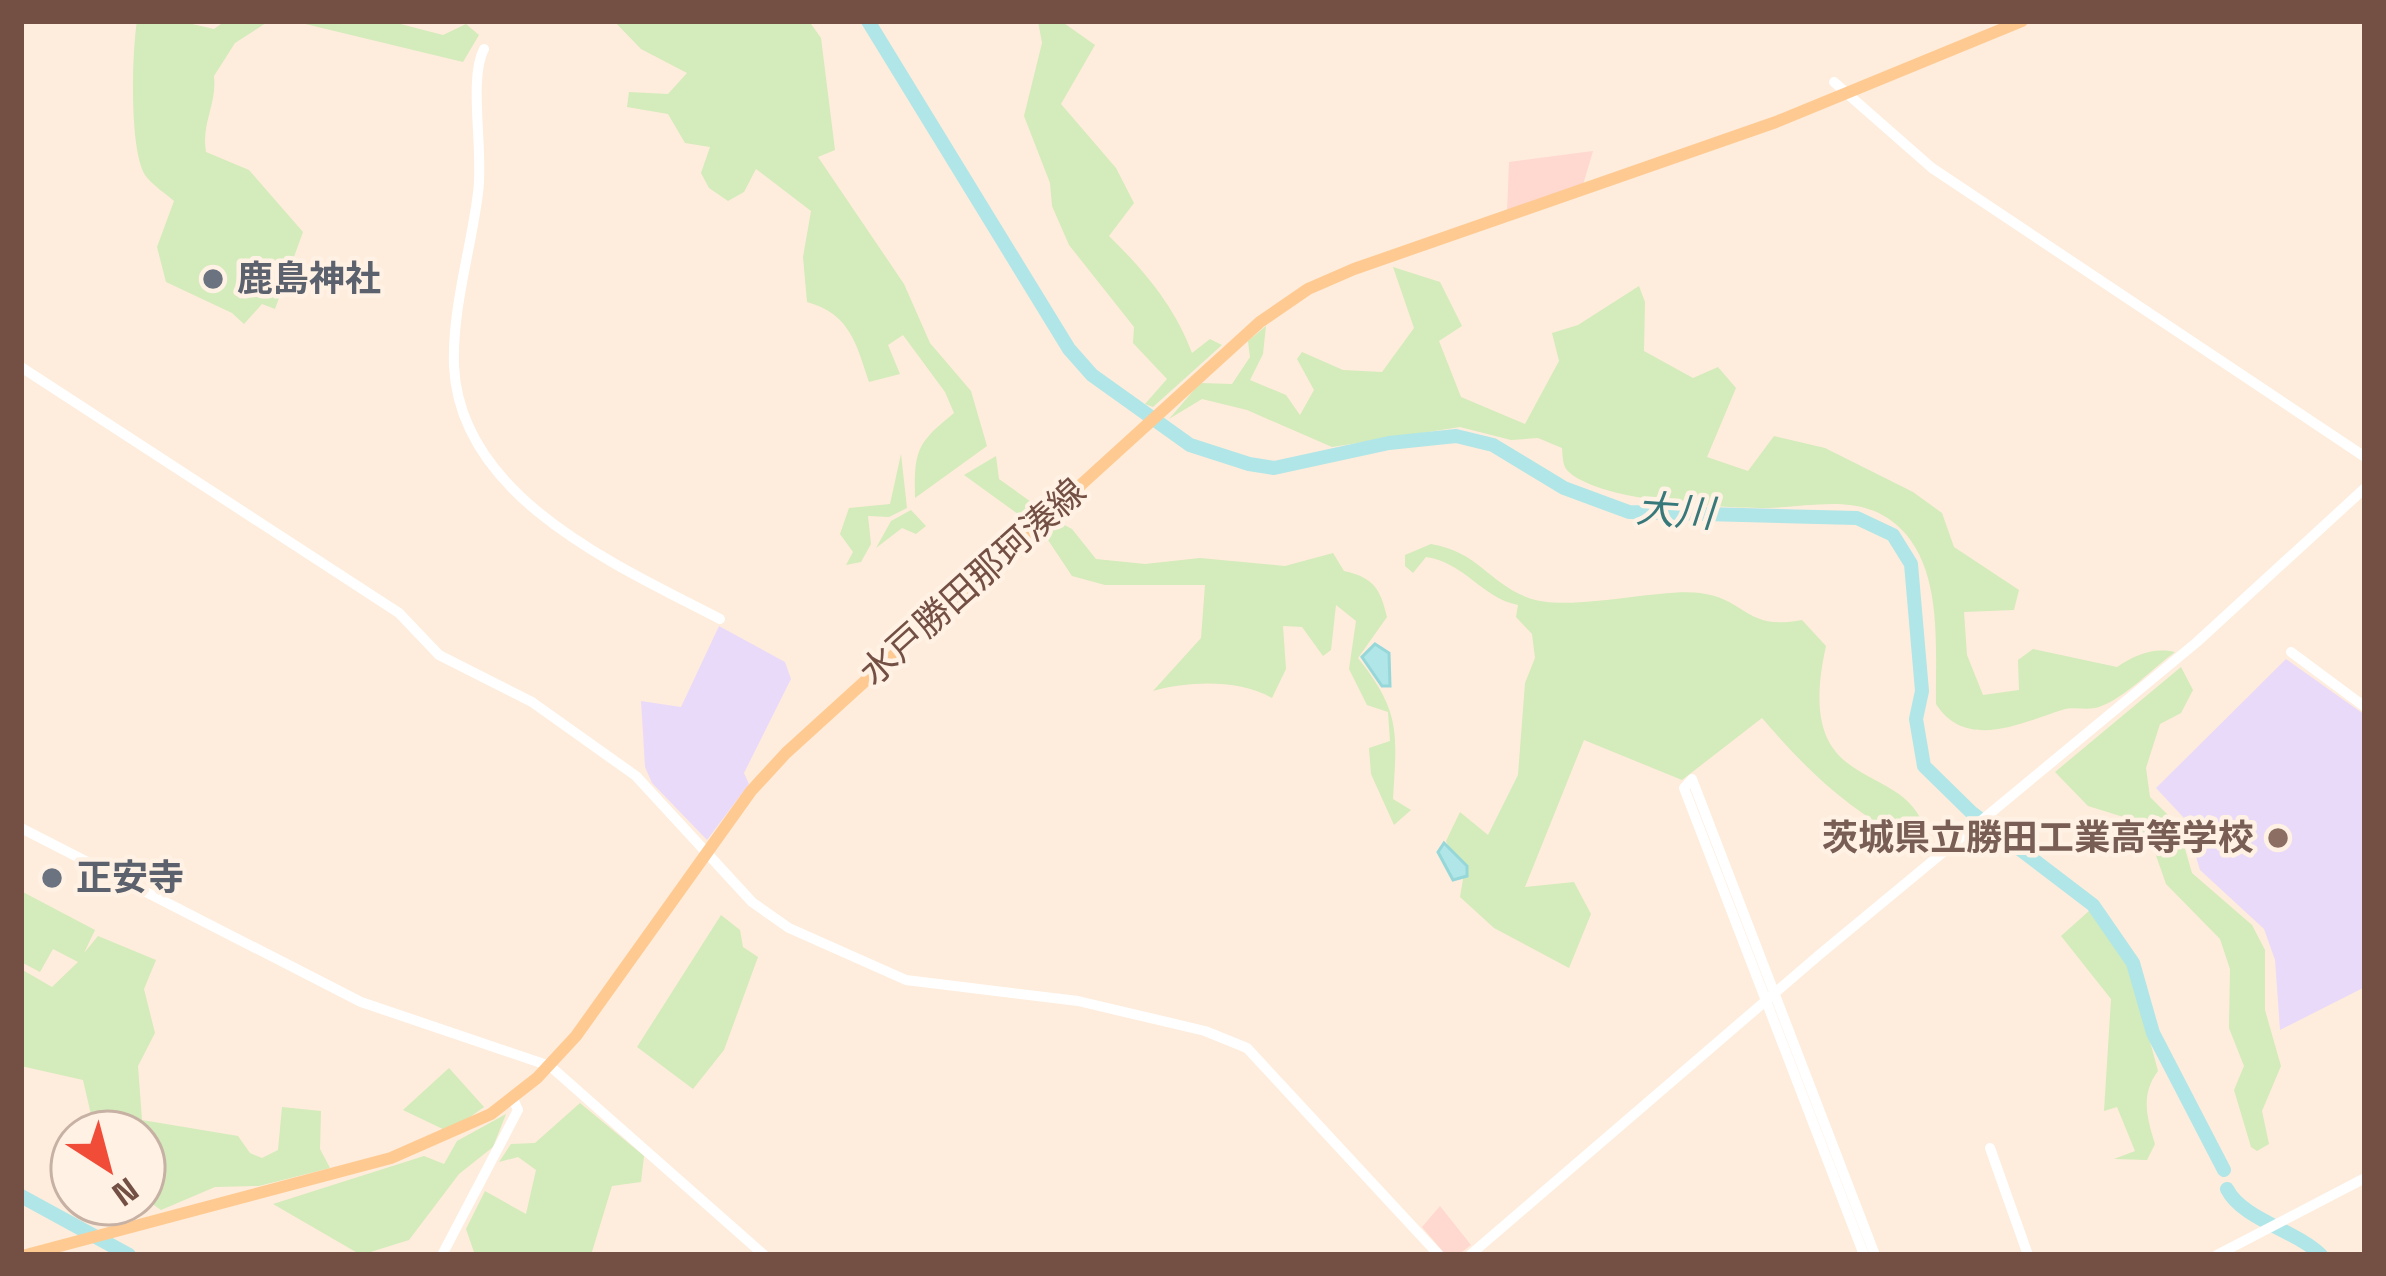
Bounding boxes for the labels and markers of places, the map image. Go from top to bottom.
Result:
place label: 鹿島神社 [237,256,381,302]
marker: 鹿島神社 [200,266,226,292]
place label: 茨城県立勝田工業高等学校 [1822,815,2254,861]
marker: 茨城県立勝田工業高等学校 [2265,825,2291,851]
place label: 正安寺 [76,855,184,901]
marker: 正安寺 [39,865,65,891]

